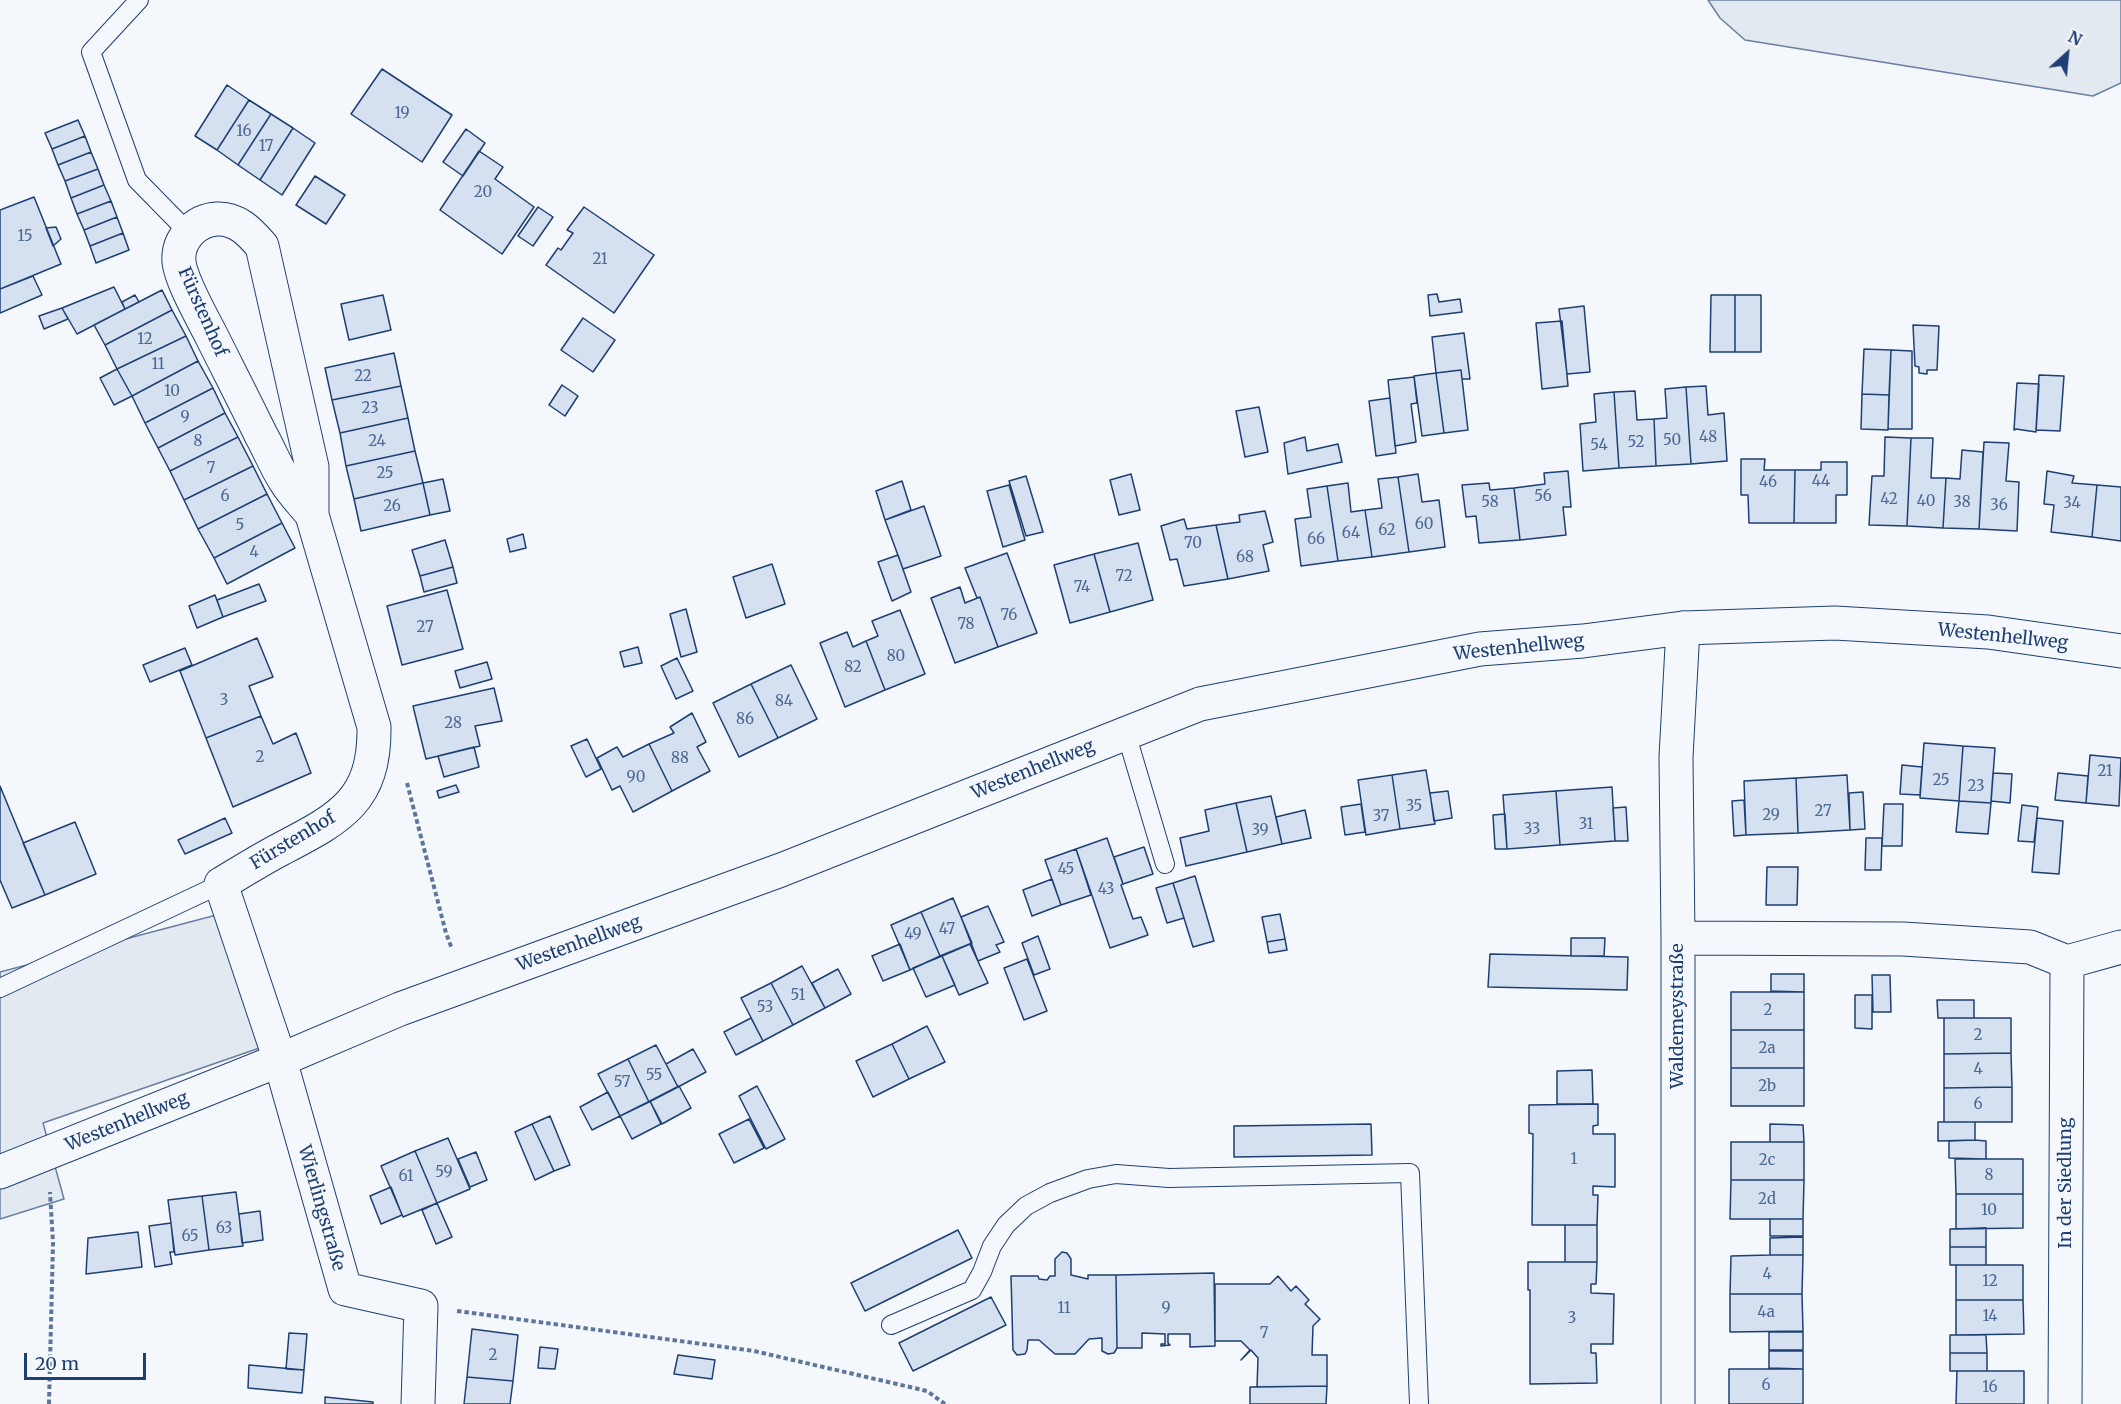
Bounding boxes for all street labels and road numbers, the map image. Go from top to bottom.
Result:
street label: Fürstenhof [173,264,231,360]
street label: Westenhellweg [1937,619,2069,655]
street label: Westenhellweg [1453,630,1585,666]
street label: Westenhellweg [968,735,1098,805]
street label: Fürstenhof [246,807,340,875]
street label: Westenhellweg [514,911,644,977]
street label: Waldemeystraße [1667,943,1689,1089]
street label: Westenhellweg [62,1087,192,1157]
street label: In der Siedlung [2055,1117,2077,1249]
street label: Wierlingstraße [293,1143,349,1273]

